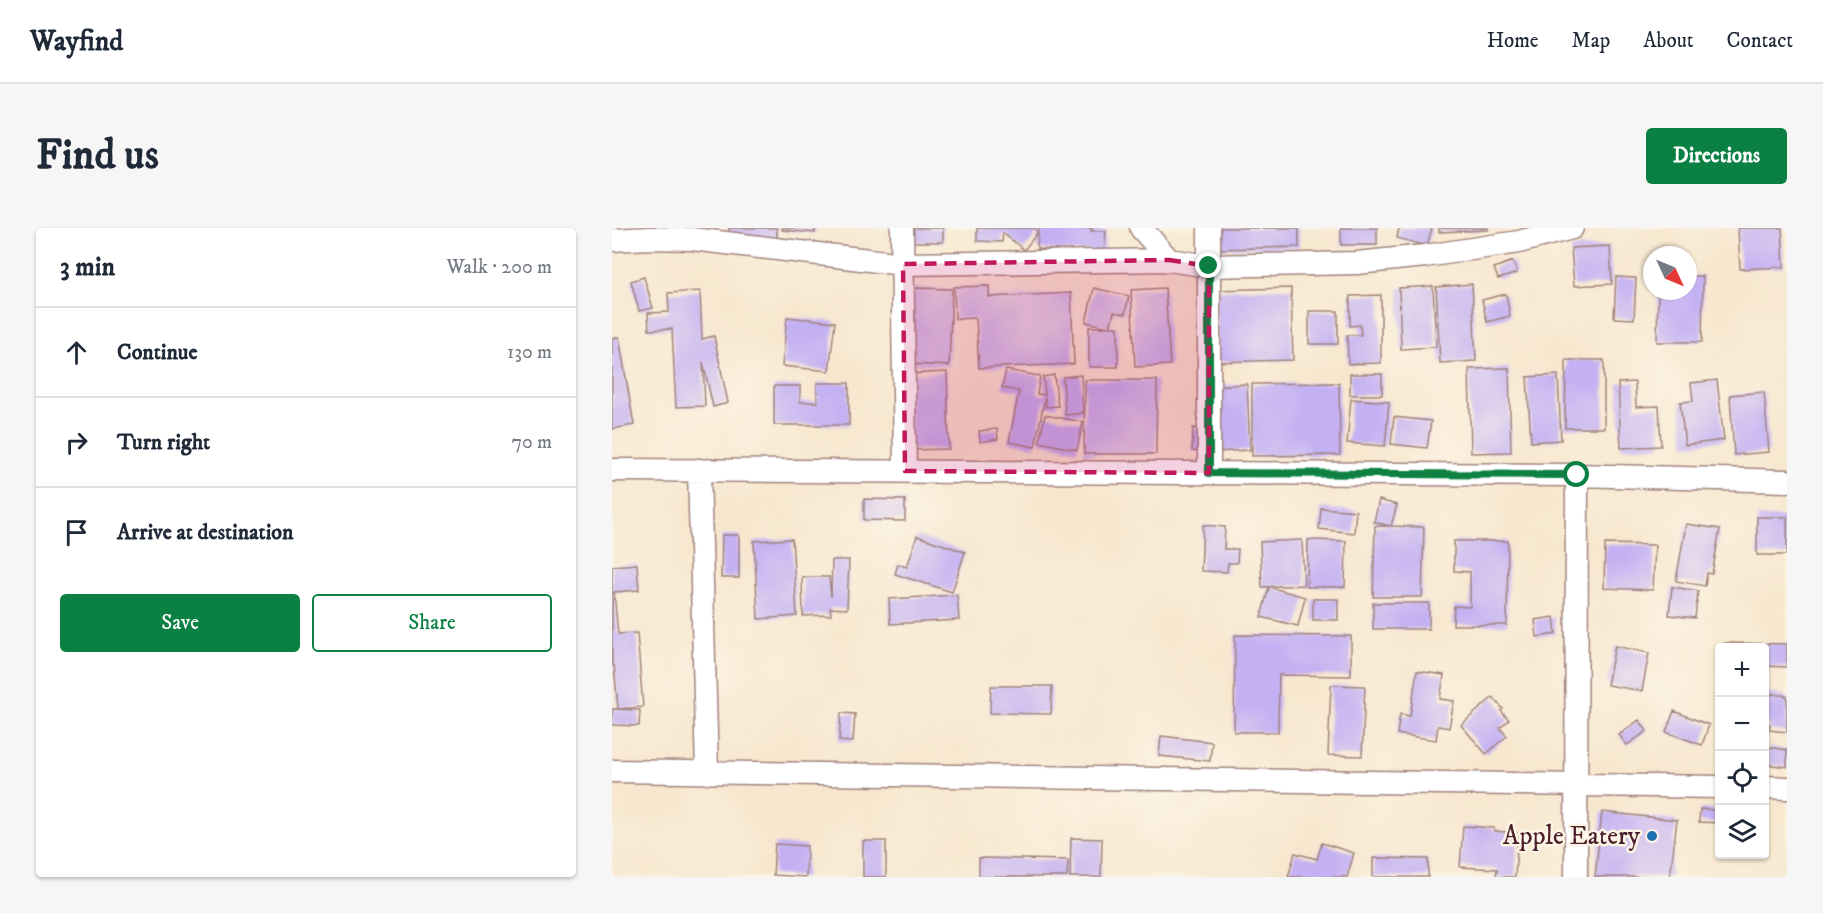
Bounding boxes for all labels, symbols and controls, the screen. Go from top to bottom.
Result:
text: Wayfind [30,24,123,59]
text: Home [1487,28,1539,54]
text: Map [1572,28,1610,54]
text: About [1643,28,1694,54]
text: Contact [1727,28,1793,54]
button: Directions [1646,128,1787,184]
text: Find us [36,130,159,182]
north arrow [1643,246,1697,300]
text: 3 min [60,251,115,284]
route end [1195,252,1221,278]
text: Walk · 200 m [446,255,552,280]
icon: ahead [60,336,93,369]
text: Continue [117,339,198,366]
text: 130 m [507,340,552,365]
icon: right [60,426,93,459]
text: Turn right [117,429,210,456]
text: 70 m [511,430,552,455]
route start [1563,461,1589,487]
icon: arrive [60,516,93,549]
text: Arrive at destination [117,519,294,546]
button: Save [60,594,300,652]
button: Share [312,594,552,652]
map controls [1715,643,1769,859]
button: + [1715,643,1769,697]
button: − [1715,697,1769,751]
button: locate [1715,751,1769,805]
button: layers [1715,805,1769,859]
place label: Apple Eatery [1503,820,1641,853]
marker: Apple Eatery [1645,829,1659,843]

